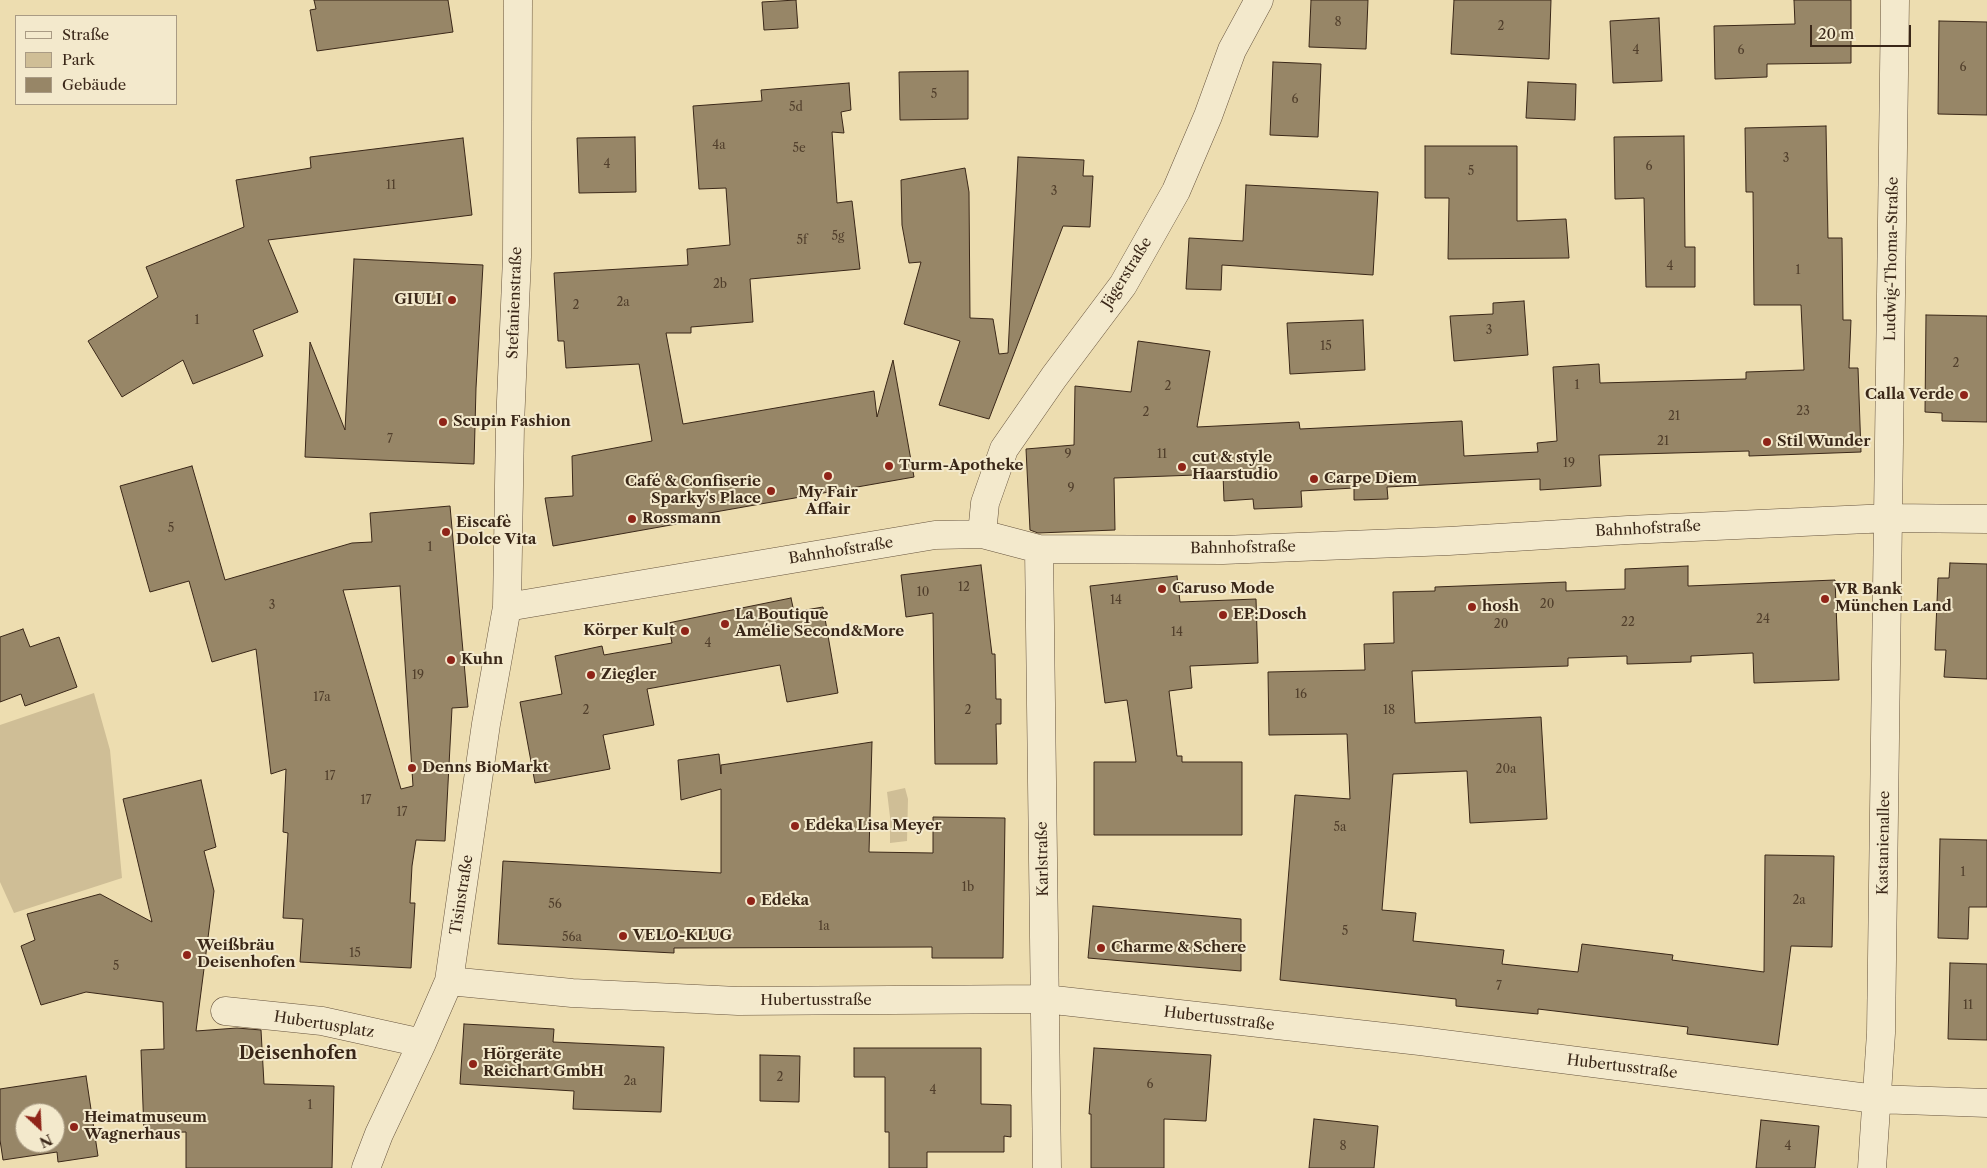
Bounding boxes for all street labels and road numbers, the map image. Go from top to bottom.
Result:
street label: Ludwig-Thoma-Straße [1882,177,1902,341]
street label: Jägerstraße [1098,234,1156,312]
street label: Stefanienstraße [504,247,526,359]
street label: Bahnhofstraße [1595,517,1701,541]
street label: Bahnhofstraße [787,534,895,568]
street label: Bahnhofstraße [1190,538,1296,558]
street label: Kastanienallee [1874,791,1894,895]
street label: Karlstraße [1033,821,1053,897]
street label: Tisinstraße [447,854,477,936]
street label: Hubertusstraße [760,992,872,1010]
street label: Hubertusstraße [1163,1003,1275,1035]
street label: Hubertusplatz [273,1008,375,1042]
street label: Hubertusstraße [1566,1051,1678,1083]

